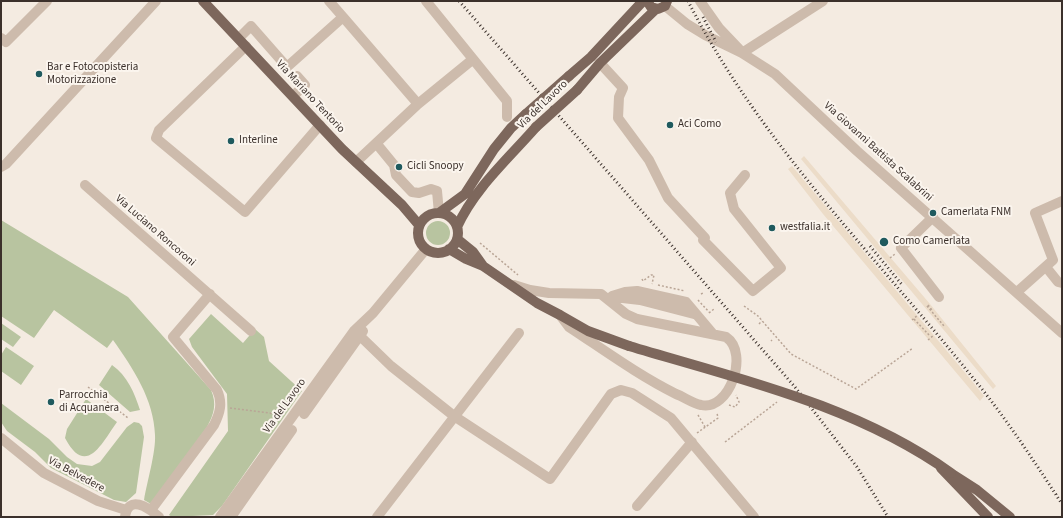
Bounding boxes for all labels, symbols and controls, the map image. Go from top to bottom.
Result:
street label: Via Mariano Tentorio [273,58,347,136]
place label: Bar e Fotocopisteria Motorizzazione [47,61,138,87]
marker: Bar e Fotocopisteria Motorizzazione [34,69,44,79]
street label: Via del Lavoro [515,78,571,132]
street label: Via Giovanni Battista Scalabrini [821,99,935,205]
place label: Aci Como [678,118,721,132]
marker: Aci Como [665,120,675,130]
place label: Interline [239,134,278,148]
marker: Interline [226,136,236,146]
place label: Cicli Snoopy [407,160,464,174]
marker: Cicli Snoopy [394,162,404,172]
street label: Via Luciano Roncoroni [112,193,198,269]
place label: Camerlata FNM [941,206,1011,220]
marker: Camerlata FNM [928,208,938,218]
place label: westfalia.it [780,221,830,235]
marker: westfalia.it [767,223,777,233]
place label: Como Camerlata [893,235,970,249]
marker: Como Camerlata [878,236,890,248]
street label: Via del Lavoro [261,376,309,436]
place label: Parrocchia di Acquanera [59,389,119,415]
marker: Parrocchia di Acquanera [46,397,56,407]
street label: Via Belvedere [45,455,107,495]

